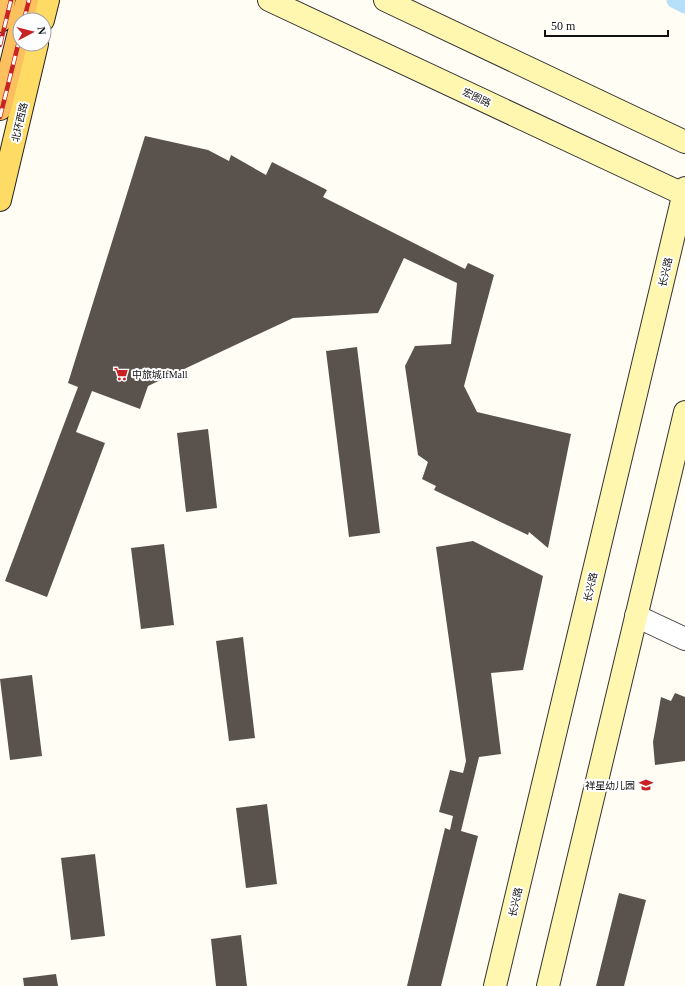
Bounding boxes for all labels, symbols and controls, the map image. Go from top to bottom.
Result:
north arrow [12,12,52,52]
scale bar [545,12,668,38]
text: 50 m [551,19,576,33]
text: N [35,26,48,36]
street label: 宏图路 [461,86,493,109]
street label: 北环西路 [10,101,29,143]
street label: 长兴路 [657,256,674,288]
supermarket icon: 中旅城IfMall [113,366,129,382]
place label: 中旅城IfMall [132,369,188,380]
street label: 长兴路 [582,571,599,603]
school or university icon: 祥星幼儿园 [638,777,654,793]
place label: 祥星幼儿园 [585,780,635,791]
street label: 长兴路 [507,886,524,918]

